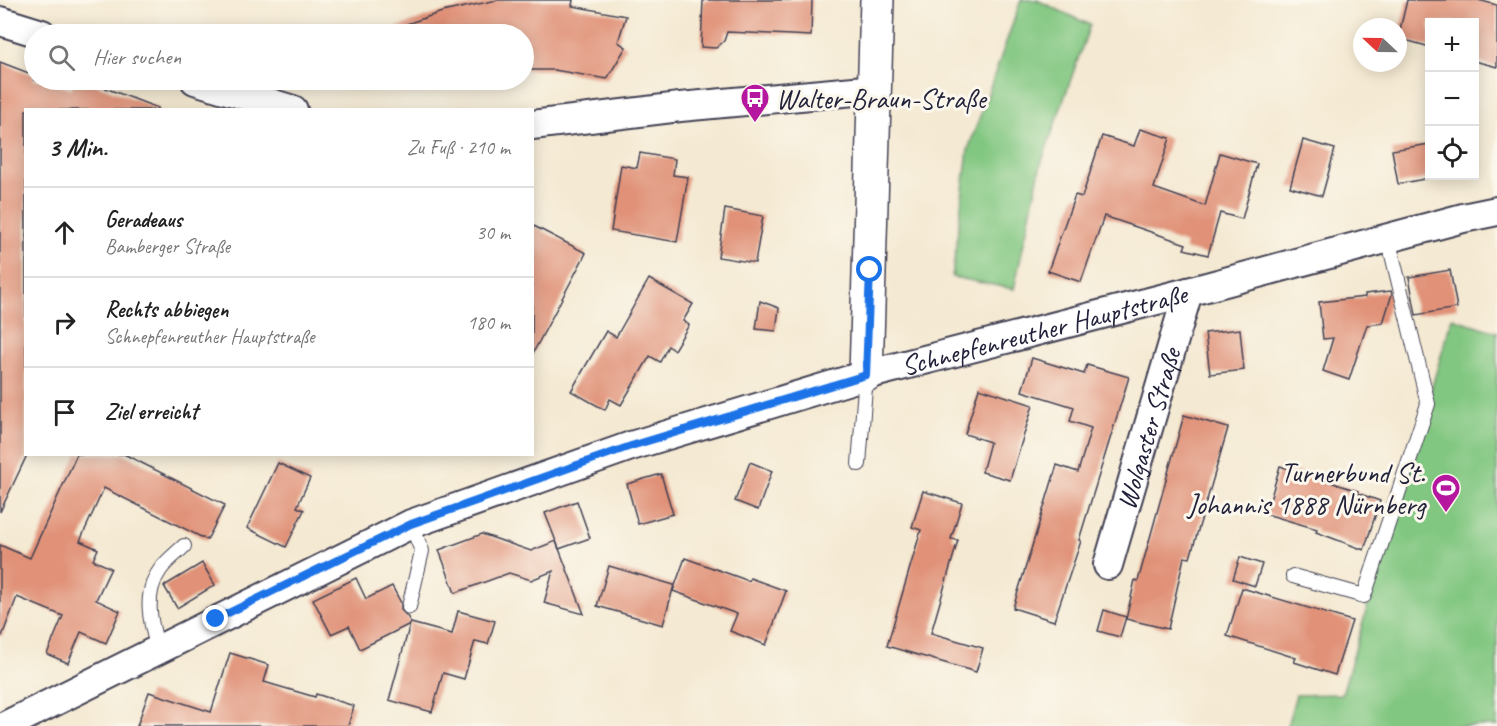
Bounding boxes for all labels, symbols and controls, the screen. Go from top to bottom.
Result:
north arrow [1353,18,1407,72]
map controls [1425,18,1479,180]
button: + [1425,18,1479,72]
search box [24,24,534,90]
icon: search [45,41,78,74]
text: Hier suchen [93,43,181,71]
button: − [1425,72,1479,126]
place label: Walter-Braun-Straße [776,81,987,116]
bus stop icon: Walter-Braun-Straße [739,82,771,124]
button: locate [1425,126,1479,180]
text: 3 Min. [48,131,107,164]
text: Zu Fuß · 210 m [407,135,510,160]
text: Geradeaus [105,206,182,234]
icon: ahead [48,216,81,249]
text: 30 m [476,220,510,245]
text: Bamberger Straße [105,234,230,259]
route start [856,256,882,282]
street label: Schnepfenreuther Hauptstraße [897,276,1192,383]
text: Rechts abbiegen [105,296,228,324]
icon: right [48,306,81,339]
text: 180 m [467,310,510,335]
text: Schnepfenreuther Hauptstraße [105,324,314,349]
street label: Wolgaster Straße [1108,342,1189,514]
icon: arrive [48,396,81,429]
text: Ziel erreicht [105,398,198,426]
place label: Turnerbund St. Johannis 1888 Nürnberg [1186,455,1427,522]
sports icon: Turnerbund St. Johannis 1888 Nürnberg [1430,472,1462,514]
route end [202,605,228,631]

